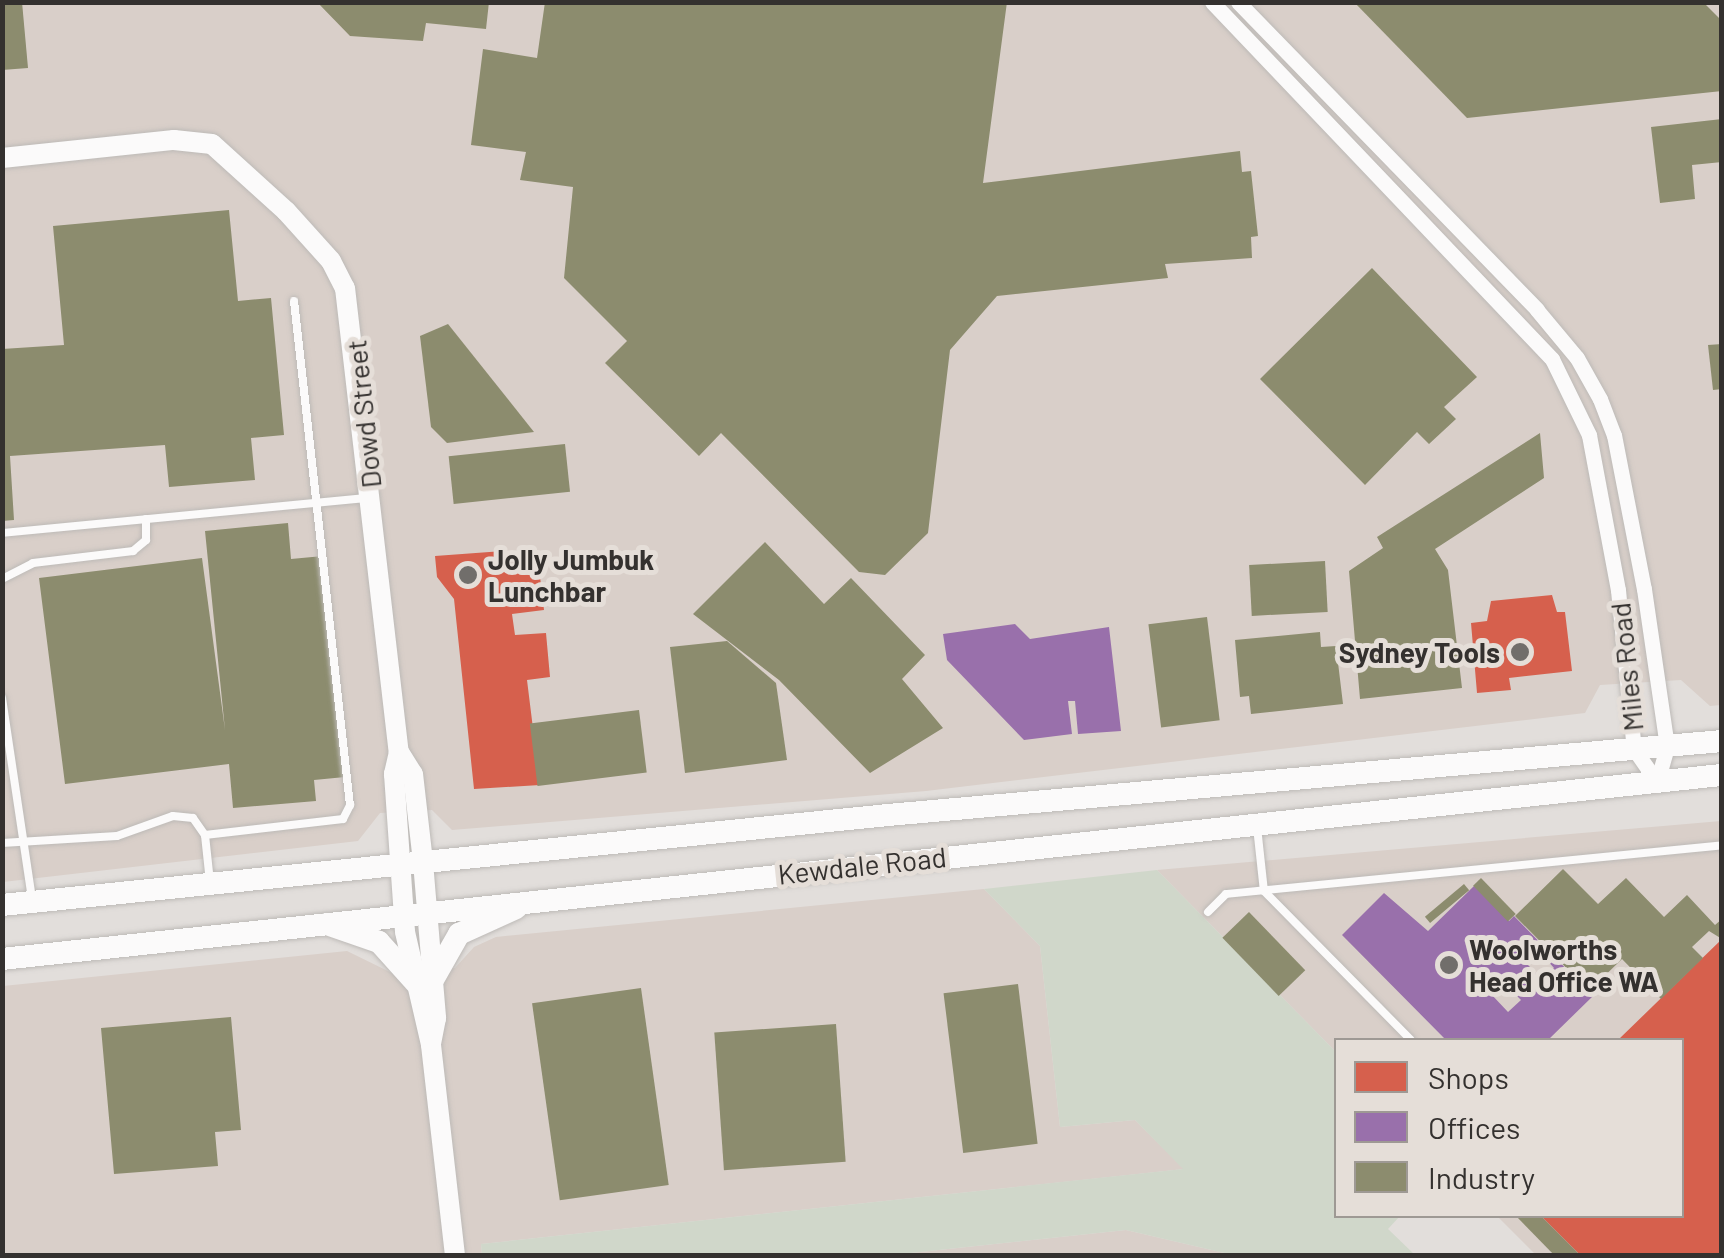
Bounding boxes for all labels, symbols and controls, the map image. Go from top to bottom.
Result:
street label: Dowd Street [339,338,387,490]
place label: Jolly Jumbuk Lunchbar [488,542,654,608]
marker: Jolly Jumbuk Lunchbar [457,564,479,586]
street label: Miles Road [1603,601,1649,733]
place label: Sydney Tools [1339,635,1500,669]
marker: Sydney Tools [1509,641,1531,663]
street label: Kewdale Road [776,839,948,891]
place label: Woolworths Head Office WA [1469,932,1659,998]
marker: Woolworths Head Office WA [1438,954,1460,976]
legend [1334,1038,1684,1218]
text: Shops [1428,1059,1509,1095]
text: Offices [1428,1109,1521,1145]
text: Industry [1428,1159,1535,1195]

